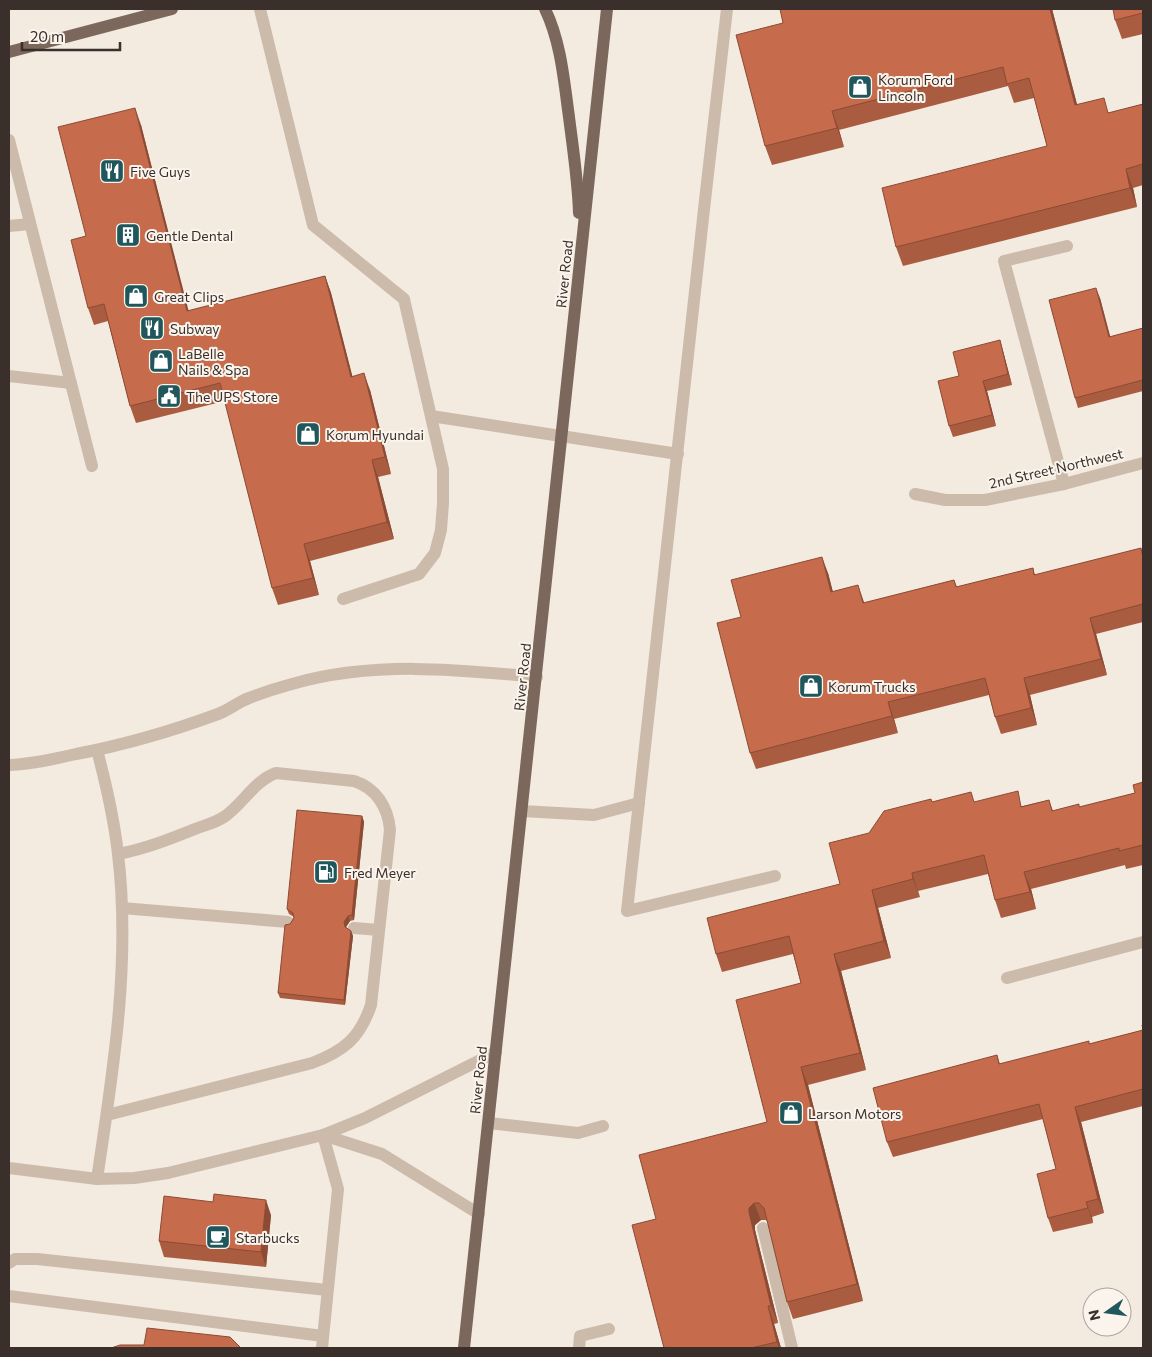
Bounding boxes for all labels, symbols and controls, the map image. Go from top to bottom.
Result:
scale bar [22,20,120,52]
text: 20 m [30,27,64,45]
place label: Korum Ford Lincoln [878,71,953,104]
shop icon: Korum Ford Lincoln [847,74,873,100]
restaurant icon: Five Guys [99,158,125,184]
place label: Five Guys [130,163,190,180]
building icon: Gentle Dental [115,222,141,248]
place label: Gentle Dental [146,227,233,244]
street label: River Road [552,239,576,309]
shop icon: Great Clips [123,283,149,309]
place label: Great Clips [154,288,224,305]
restaurant icon: Subway [139,315,165,341]
place label: Subway [170,320,220,337]
place label: LaBelle Nails & Spa [178,345,249,378]
shop icon: LaBelle Nails & Spa [148,348,174,374]
public building icon: The UPS Store [156,383,182,409]
place label: The UPS Store [186,388,278,405]
shop icon: Korum Hyundai [295,421,321,447]
place label: Korum Hyundai [326,426,424,443]
street label: 2nd Street Northwest [987,444,1125,492]
street label: River Road [510,642,534,712]
shop icon: Korum Trucks [798,673,824,699]
place label: Korum Trucks [828,678,916,695]
fuel station icon: Fred Meyer [313,859,339,885]
place label: Fred Meyer [344,864,416,881]
street label: River Road [466,1045,490,1115]
shop icon: Larson Motors [778,1100,804,1126]
place label: Larson Motors [808,1105,901,1122]
cafe icon: Starbucks [205,1224,231,1250]
place label: Starbucks [236,1229,300,1246]
north arrow [1082,1287,1132,1337]
text: N [1084,1308,1103,1322]

